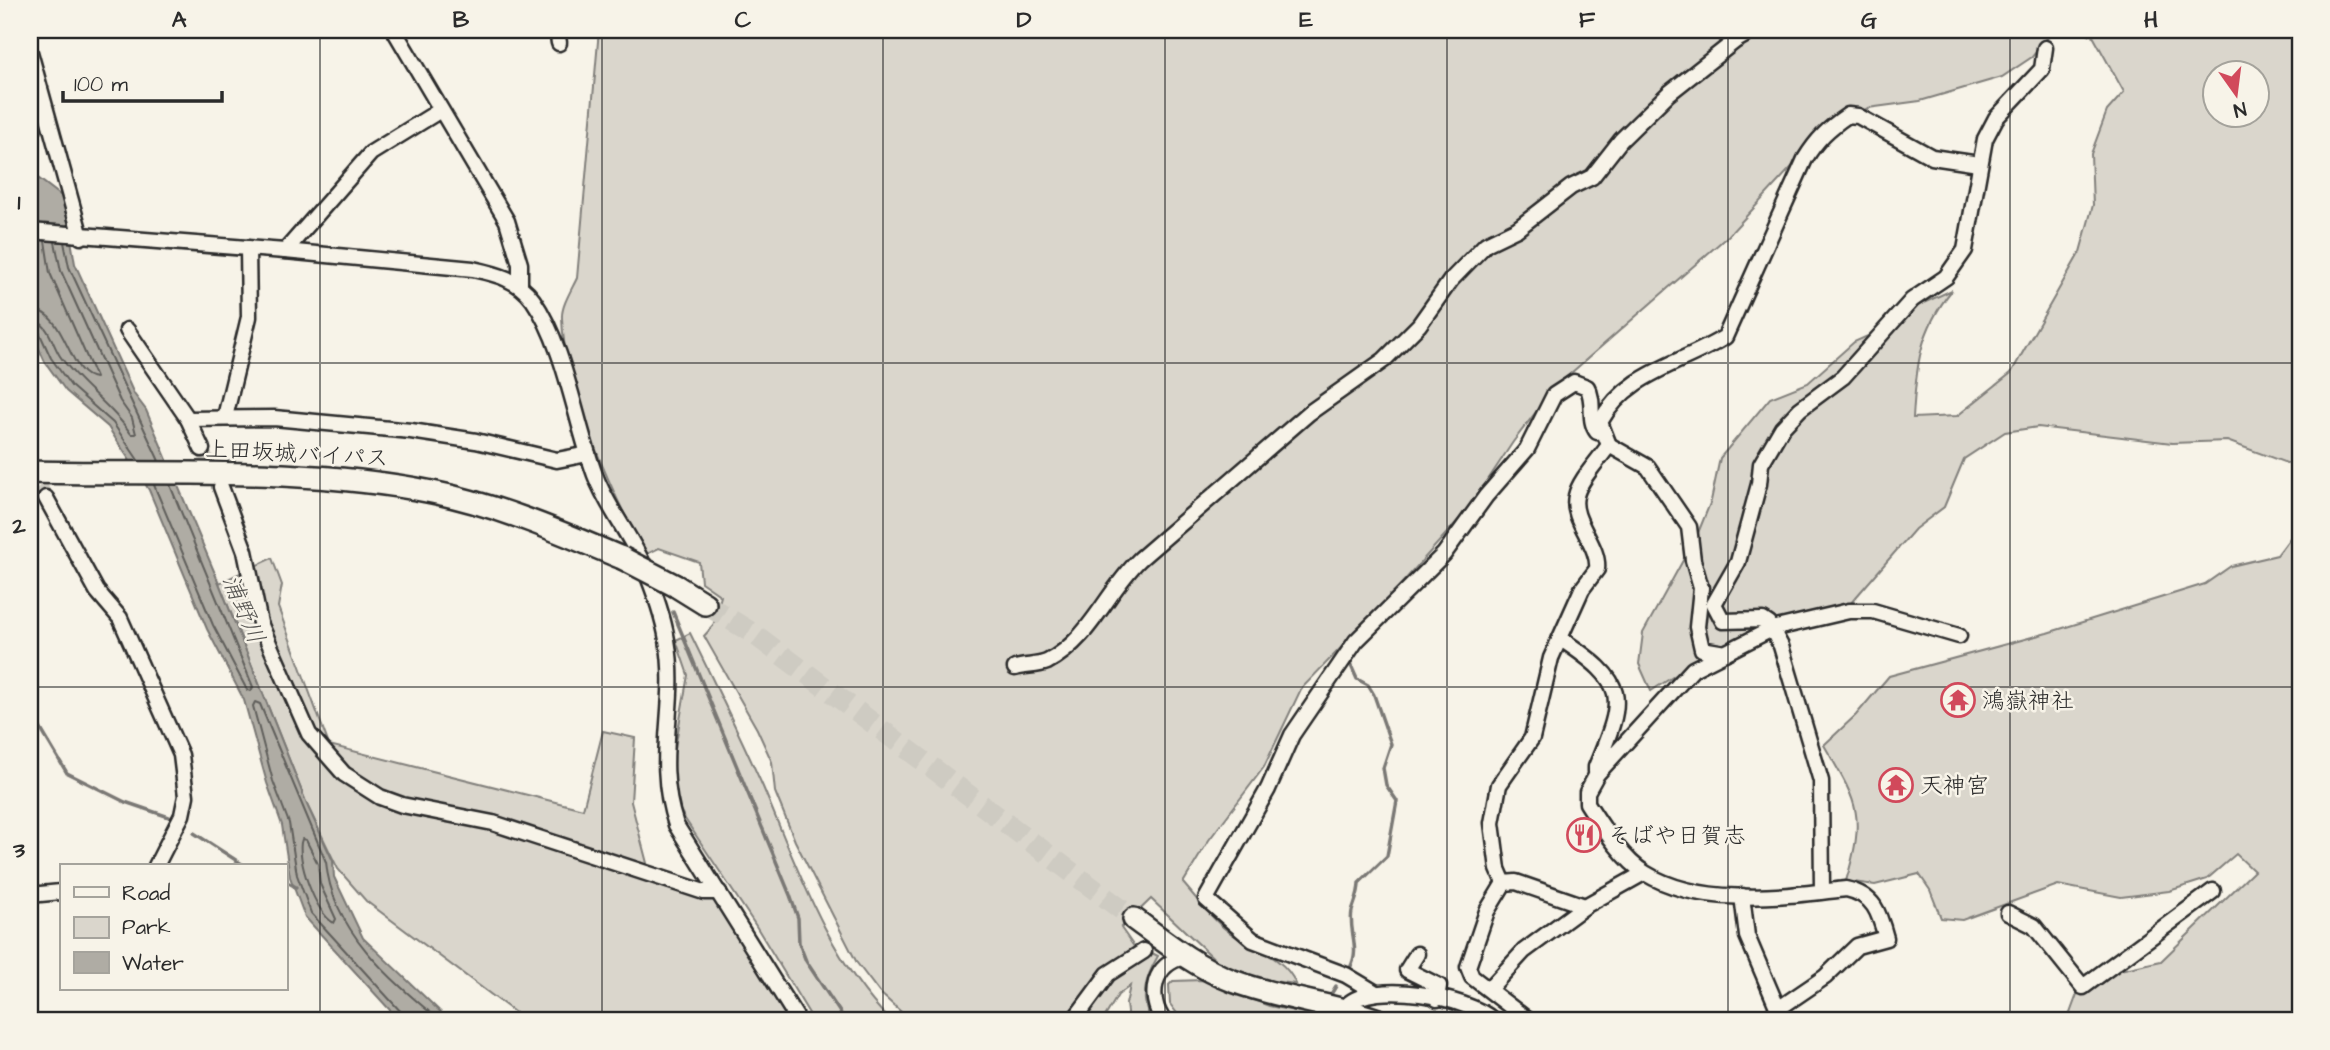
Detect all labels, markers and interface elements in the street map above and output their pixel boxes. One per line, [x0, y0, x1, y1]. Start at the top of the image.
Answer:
text: A [172, 4, 187, 36]
text: B [453, 4, 470, 36]
text: C [735, 4, 752, 36]
text: D [1017, 4, 1032, 36]
text: E [1299, 4, 1313, 36]
text: F [1579, 4, 1596, 36]
text: G [1861, 4, 1877, 36]
text: H [2144, 4, 2158, 36]
scale bar [63, 60, 222, 104]
north arrow [2200, 60, 2270, 130]
text: 100 m [74, 70, 129, 99]
text: N [2231, 94, 2249, 124]
text: 1 [18, 186, 21, 218]
street label: 上田坂城バイパス [204, 433, 389, 475]
text: 2 [11, 510, 26, 542]
water label: 浦野川 [213, 570, 273, 649]
temple icon: 鴻嶽神社 [1939, 681, 1977, 719]
place label: 鴻嶽神社 [1982, 685, 2074, 717]
temple icon: 天神宮 [1877, 766, 1915, 804]
place label: 天神宮 [1920, 770, 1989, 802]
restaurant icon: そばや日賀志 [1565, 816, 1603, 854]
place label: そばや日賀志 [1608, 820, 1746, 852]
text: 3 [12, 834, 25, 866]
legend [60, 864, 287, 990]
text: Road [122, 879, 170, 908]
text: Park [122, 913, 171, 942]
text: Water [122, 949, 184, 978]

